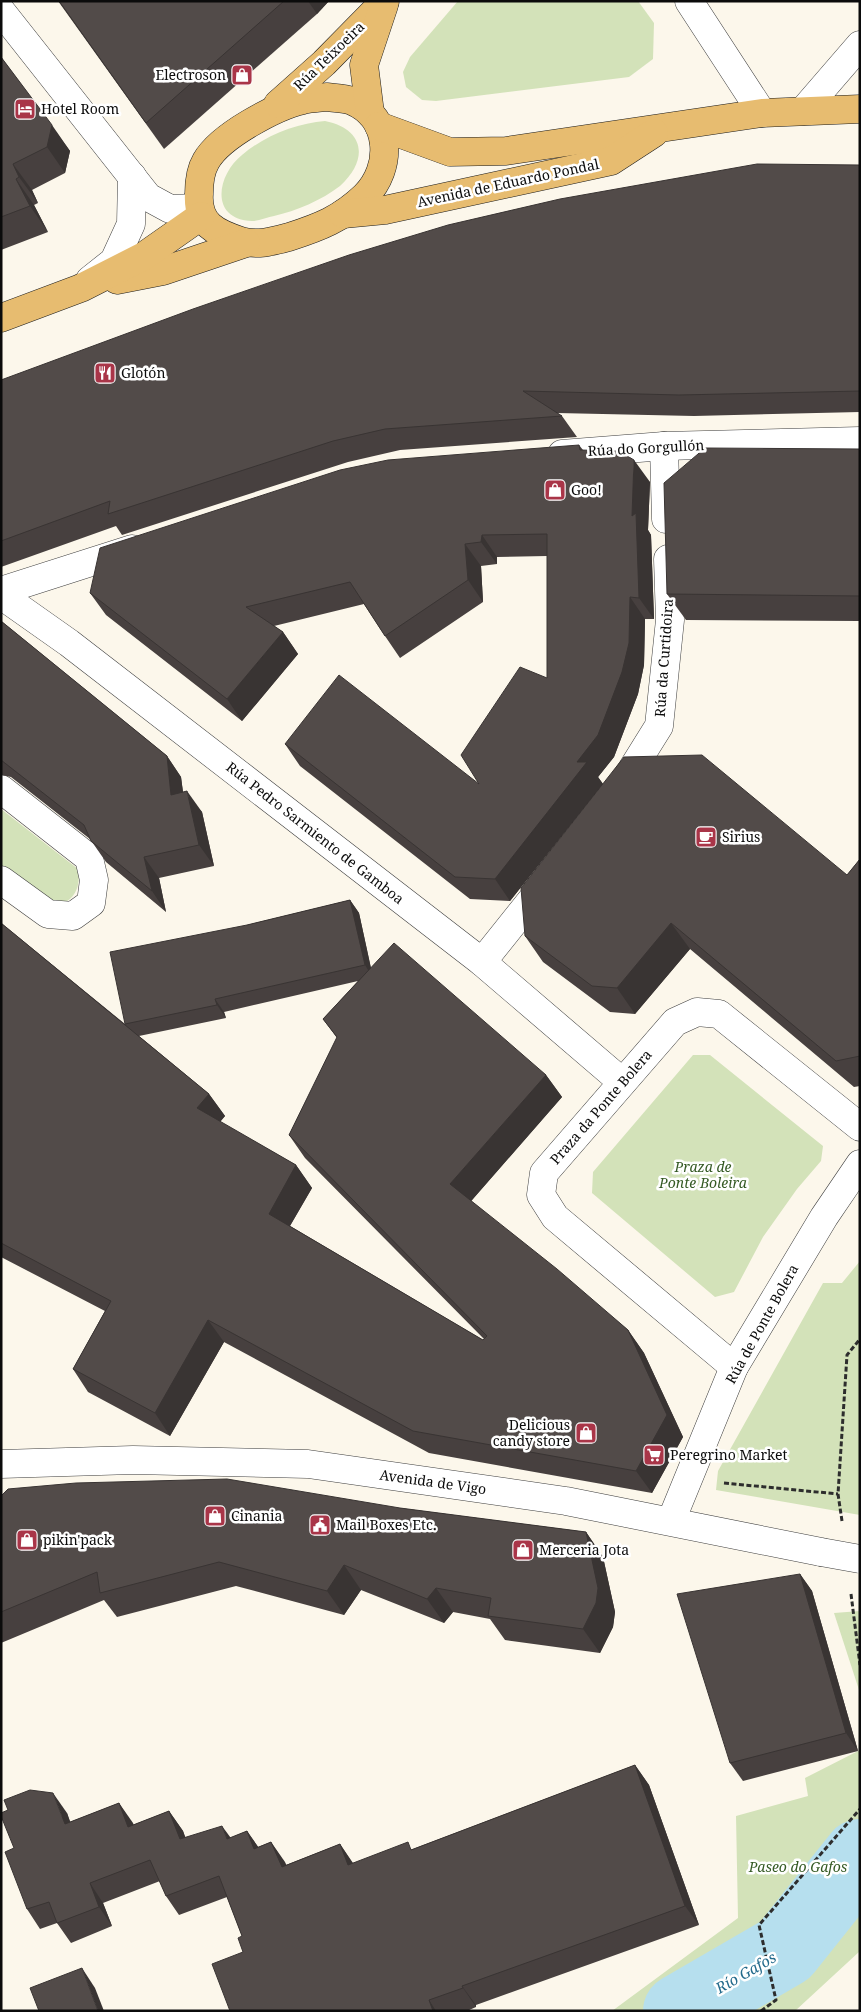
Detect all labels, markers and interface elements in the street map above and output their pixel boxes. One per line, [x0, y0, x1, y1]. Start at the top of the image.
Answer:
street label: Rúa Teixoeira [289, 17, 368, 94]
shop icon: Electroson [230, 63, 254, 87]
place label: Electroson [156, 65, 226, 84]
hotel icon: Hotel Room [13, 97, 37, 121]
place label: Hotel Room [41, 99, 119, 118]
street label: Avenida de Eduardo Pondal [415, 154, 601, 211]
restaurant icon: Glotón [93, 361, 117, 385]
place label: Glotón [121, 363, 165, 382]
street label: Rúa do Gorgullón [587, 435, 705, 460]
shop icon: Goo! [543, 478, 567, 502]
place label: Goo! [571, 480, 602, 499]
street label: Rúa da Curtidoira [650, 598, 677, 718]
street label: Rúa Pedro Sarmiento de Gamboa [222, 757, 408, 908]
cafe icon: Sirius [694, 825, 718, 849]
place label: Sirius [722, 827, 760, 846]
street label: Praza da Ponte Bolera [545, 1045, 656, 1168]
park label: Praza de Ponte Boleira [658, 1157, 748, 1192]
street label: Rúa de Ponte Bolera [721, 1260, 802, 1387]
place label: Delicious candy store [493, 1415, 570, 1450]
shop icon: Delicious candy store [574, 1421, 598, 1445]
supermarket icon: Peregrino Market [642, 1443, 666, 1467]
place label: Peregrino Market [670, 1445, 787, 1464]
street label: Avenida de Vigo [379, 1465, 488, 1498]
shop icon: Cinania [203, 1504, 227, 1528]
place label: Cinania [231, 1506, 282, 1525]
public building icon: Mail Boxes Etc. [308, 1513, 332, 1537]
place label: Mail Boxes Etc. [336, 1515, 436, 1534]
shop icon: pikin'pack [15, 1528, 39, 1552]
place label: pikin'pack [43, 1530, 113, 1549]
shop icon: Merceria Jota [511, 1538, 535, 1562]
place label: Merceria Jota [539, 1540, 629, 1559]
park label: Paseo do Gafos [748, 1857, 848, 1876]
water label: Río Gafos [711, 1947, 779, 1998]

